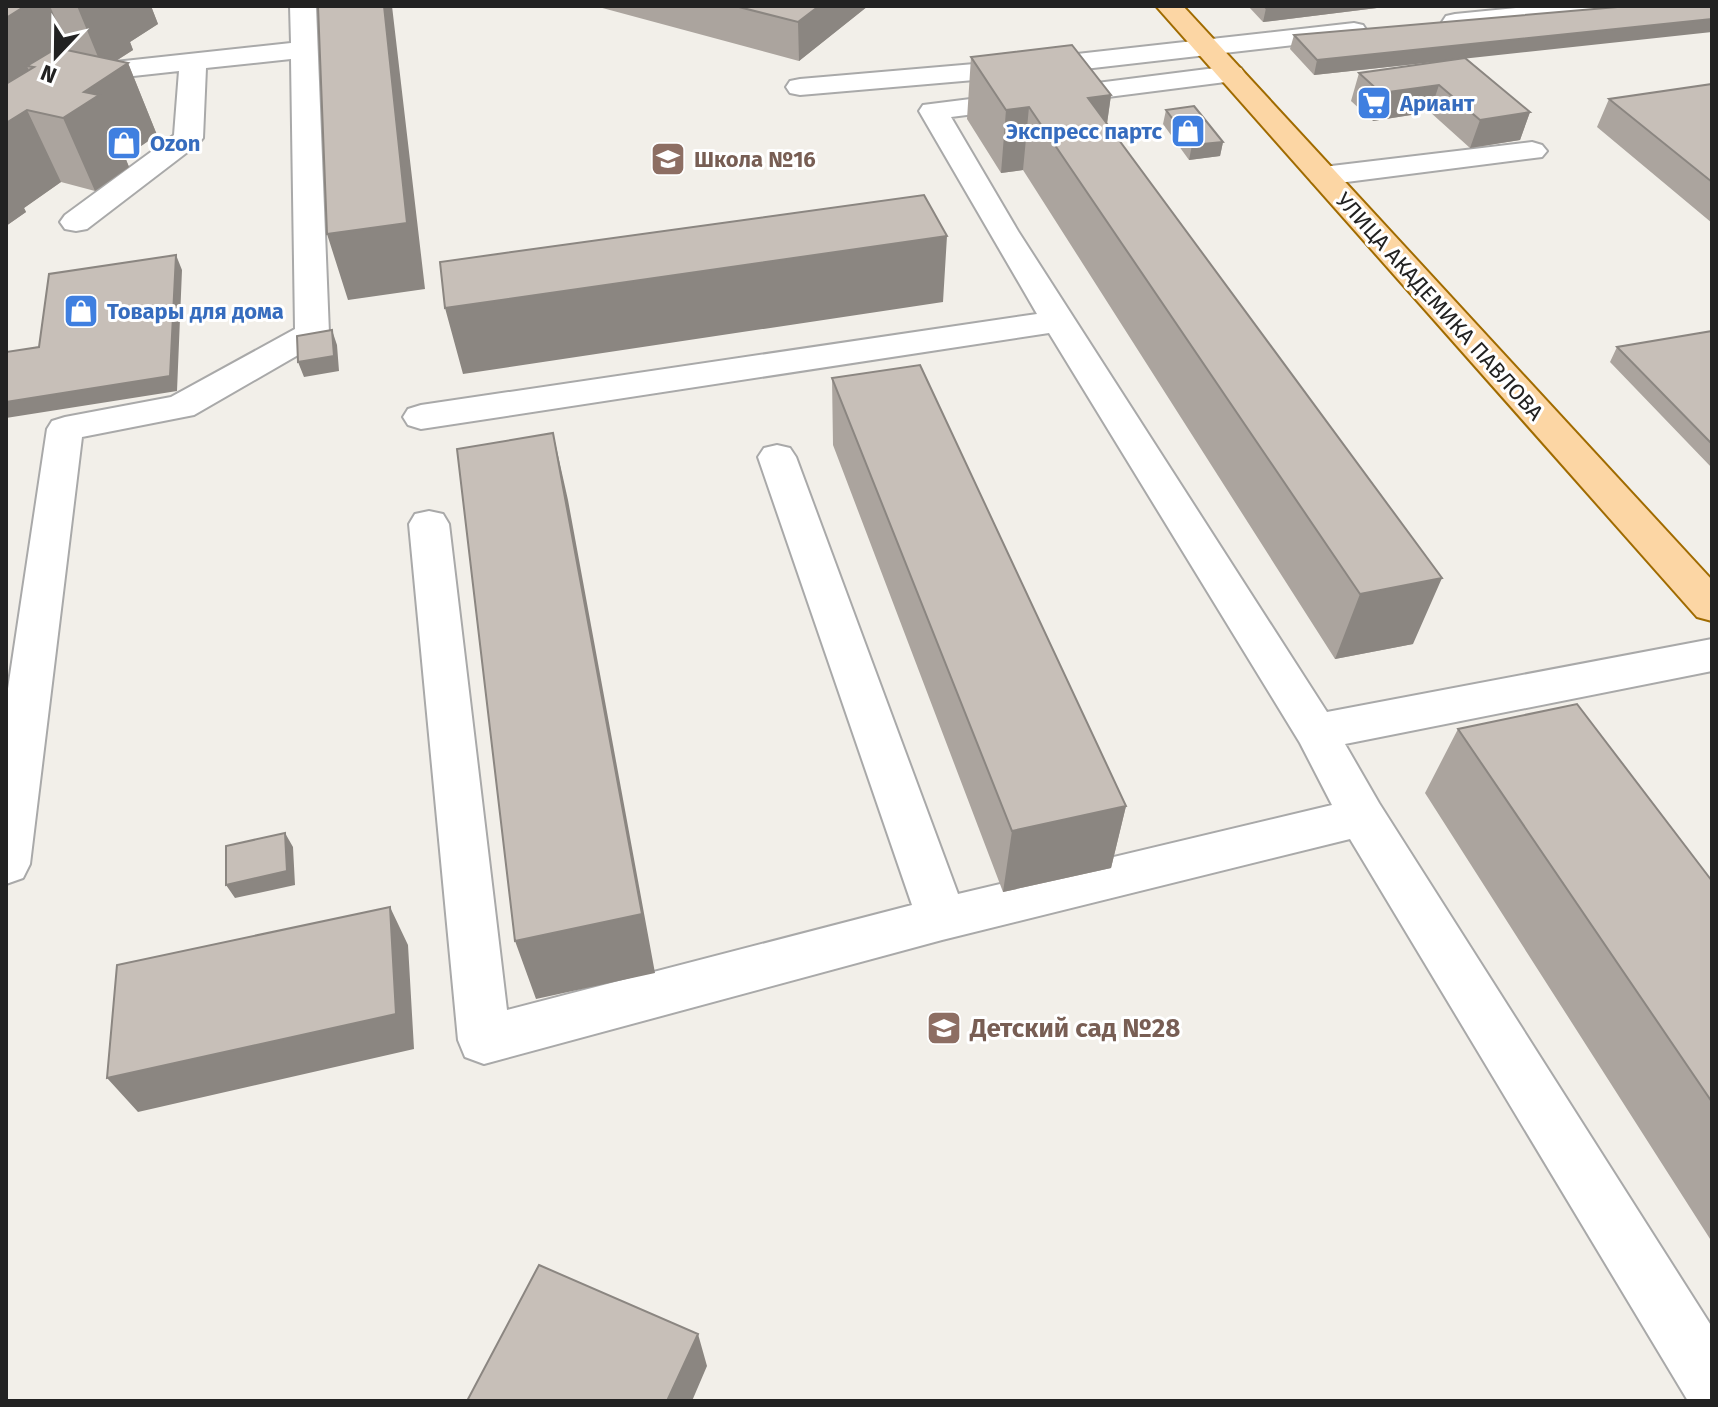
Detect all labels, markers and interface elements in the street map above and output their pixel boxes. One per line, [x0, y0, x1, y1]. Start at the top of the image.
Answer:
north arrow [16, 16, 96, 96]
text: N [37, 59, 61, 89]
supermarket icon: Ариант [1355, 84, 1393, 122]
place label: Ариант [1399, 90, 1475, 117]
shop icon: Экспресс партс [1169, 112, 1207, 150]
place label: Экспресс партс [1006, 118, 1162, 145]
shop icon: Ozon [105, 124, 143, 162]
place label: Ozon [150, 130, 200, 157]
school or university icon: Школа №16 [649, 140, 687, 178]
place label: Школа №16 [694, 146, 816, 173]
street label: УЛИЦА АКАДЕМИКА ПАВЛОВА [1330, 187, 1549, 426]
shop icon: Товары для дома [62, 292, 100, 330]
place label: Товары для дома [107, 298, 284, 325]
school or university icon: Детский сад №28 [925, 1009, 963, 1047]
place label: Детский сад №28 [969, 1013, 1180, 1044]

